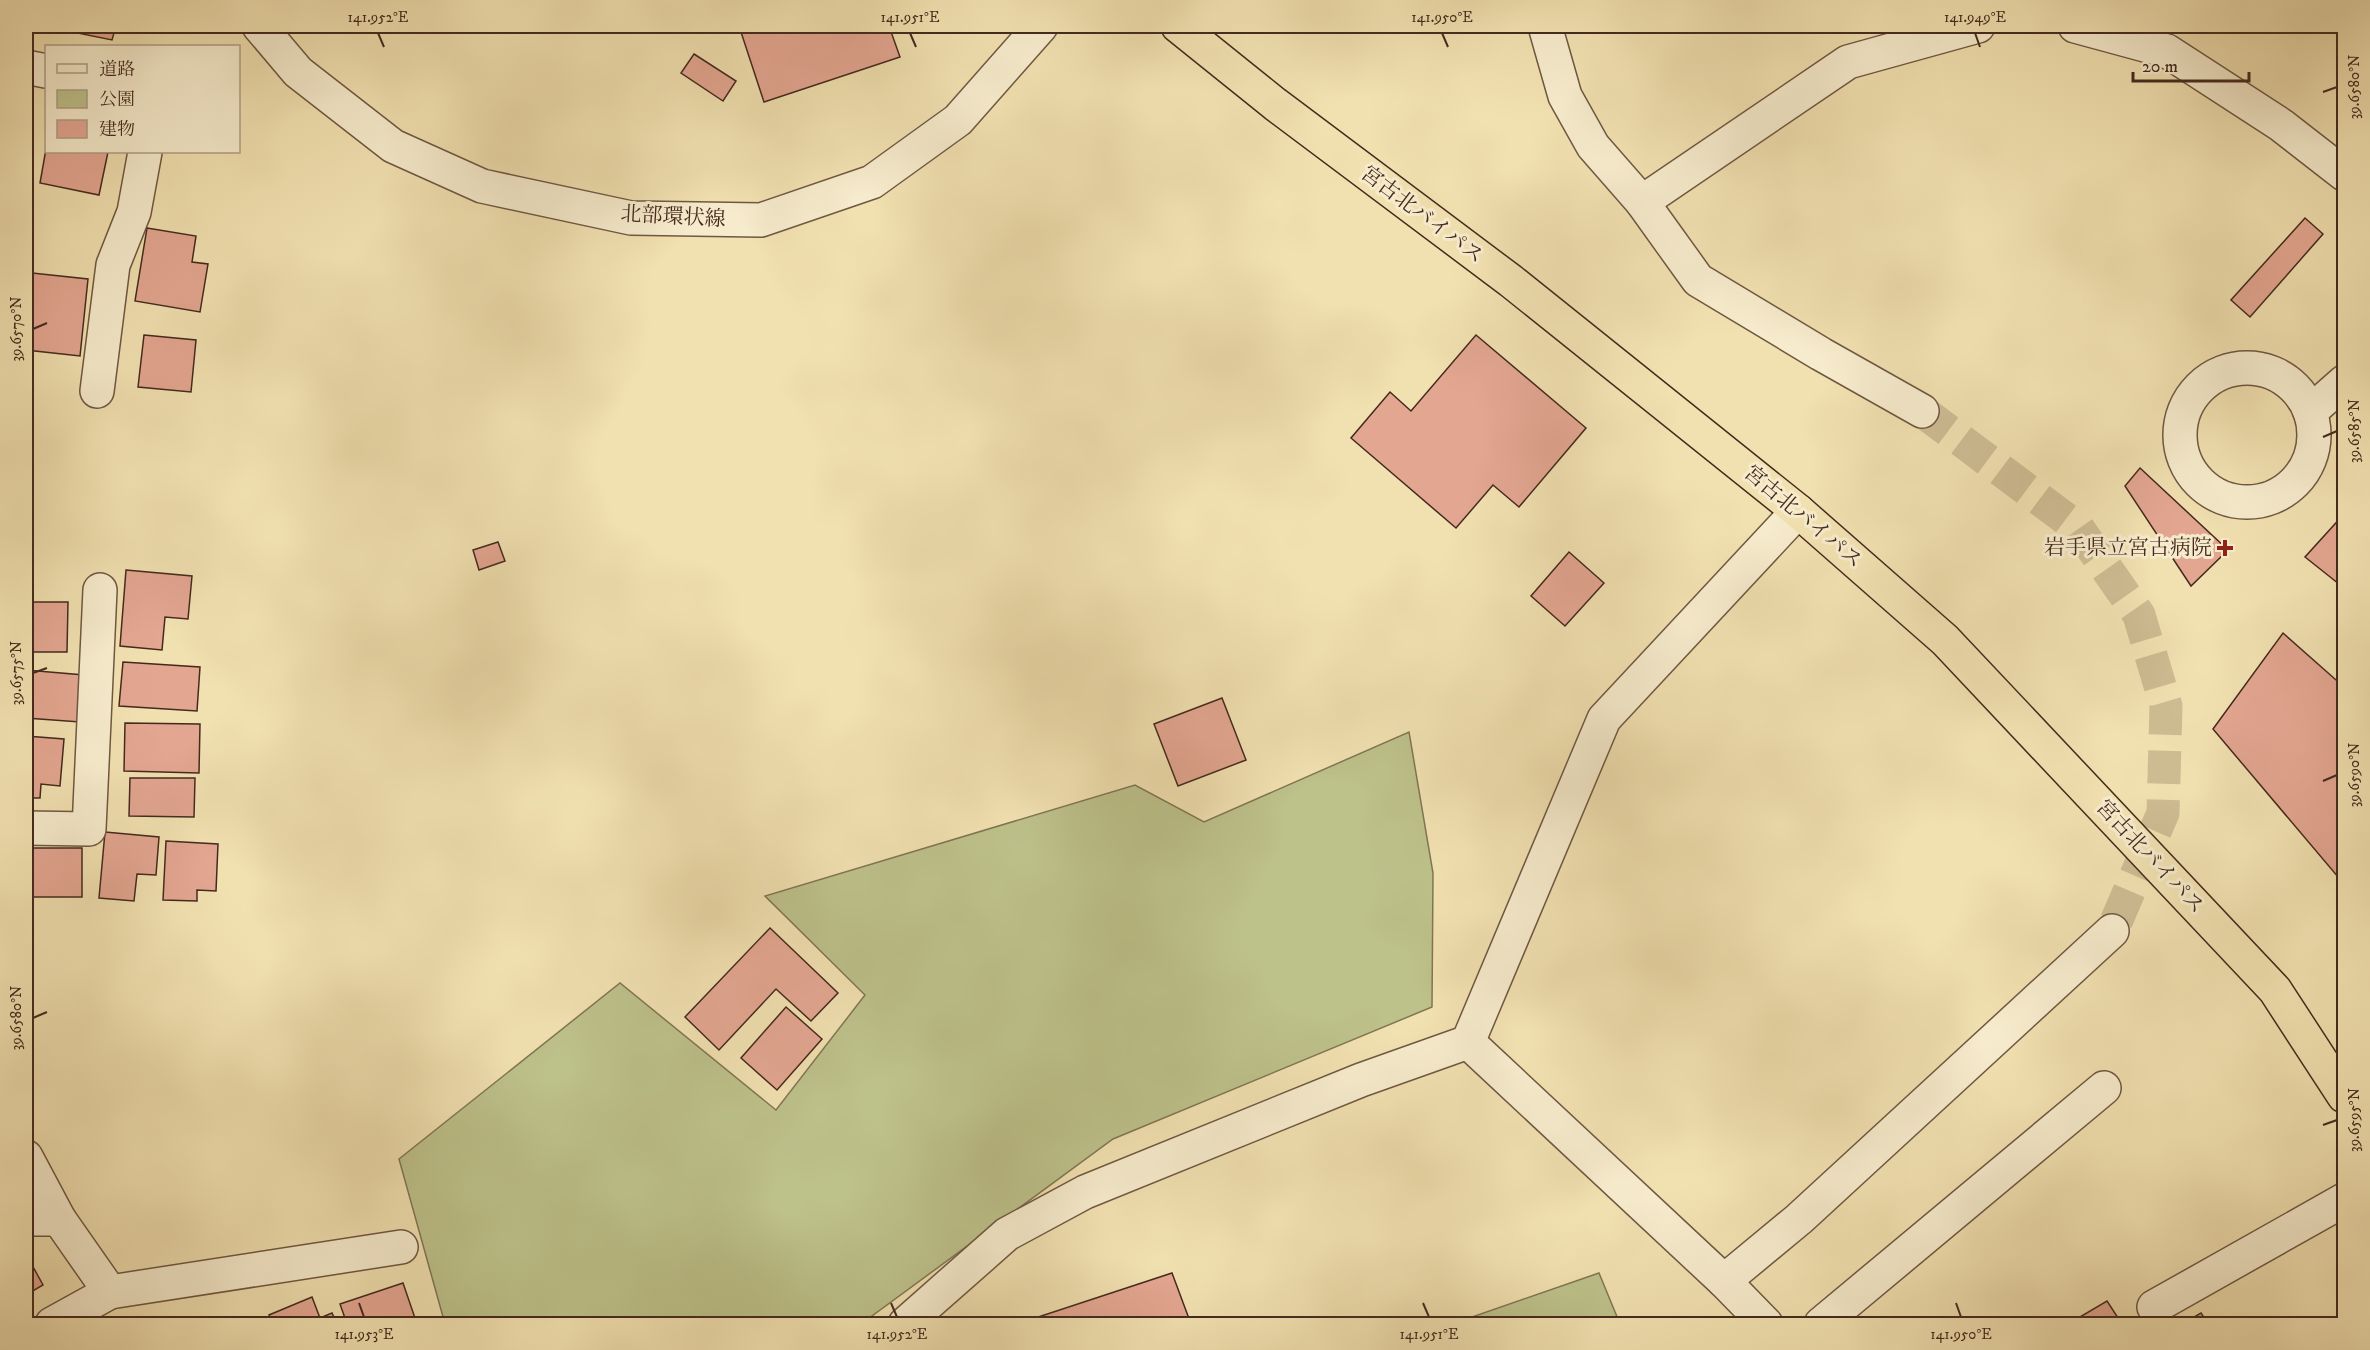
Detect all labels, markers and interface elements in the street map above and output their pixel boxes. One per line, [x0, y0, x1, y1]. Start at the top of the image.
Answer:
text: 141.952°E [348, 8, 409, 27]
text: 141.951°E [880, 8, 940, 27]
text: 141.950°E [1411, 8, 1473, 27]
text: 141.949°E [1944, 8, 2006, 27]
legend [45, 45, 240, 153]
scale bar [2133, 45, 2248, 83]
text: 39.6580°N [2345, 55, 2364, 119]
text: 20 m [2142, 56, 2178, 78]
text: 道路 [99, 59, 135, 81]
text: 公園 [99, 89, 135, 111]
text: 建物 [99, 119, 135, 141]
street label: 宮古北バイパス [1356, 161, 1488, 269]
street label: 北部環状線 [620, 201, 726, 233]
text: 39.6570°N [7, 297, 26, 361]
text: 39.6585°N [2345, 399, 2364, 463]
street label: 宮古北バイパス [1738, 460, 1868, 574]
place label: 岩手県立宮古病院 [2044, 535, 2212, 561]
marker: 岩手県立宮古病院 [2216, 539, 2234, 557]
text: 39.6575°N [7, 641, 26, 705]
text: 39.6590°N [2345, 743, 2364, 807]
street label: 宮古北バイパス [2091, 795, 2209, 919]
text: 39.6580°N [7, 986, 26, 1050]
text: 39.6595°N [2345, 1088, 2364, 1152]
text: 141.953°E [334, 1325, 394, 1344]
text: 141.952°E [867, 1325, 928, 1344]
text: 141.951°E [1399, 1325, 1459, 1344]
text: 141.950°E [1930, 1325, 1992, 1344]

